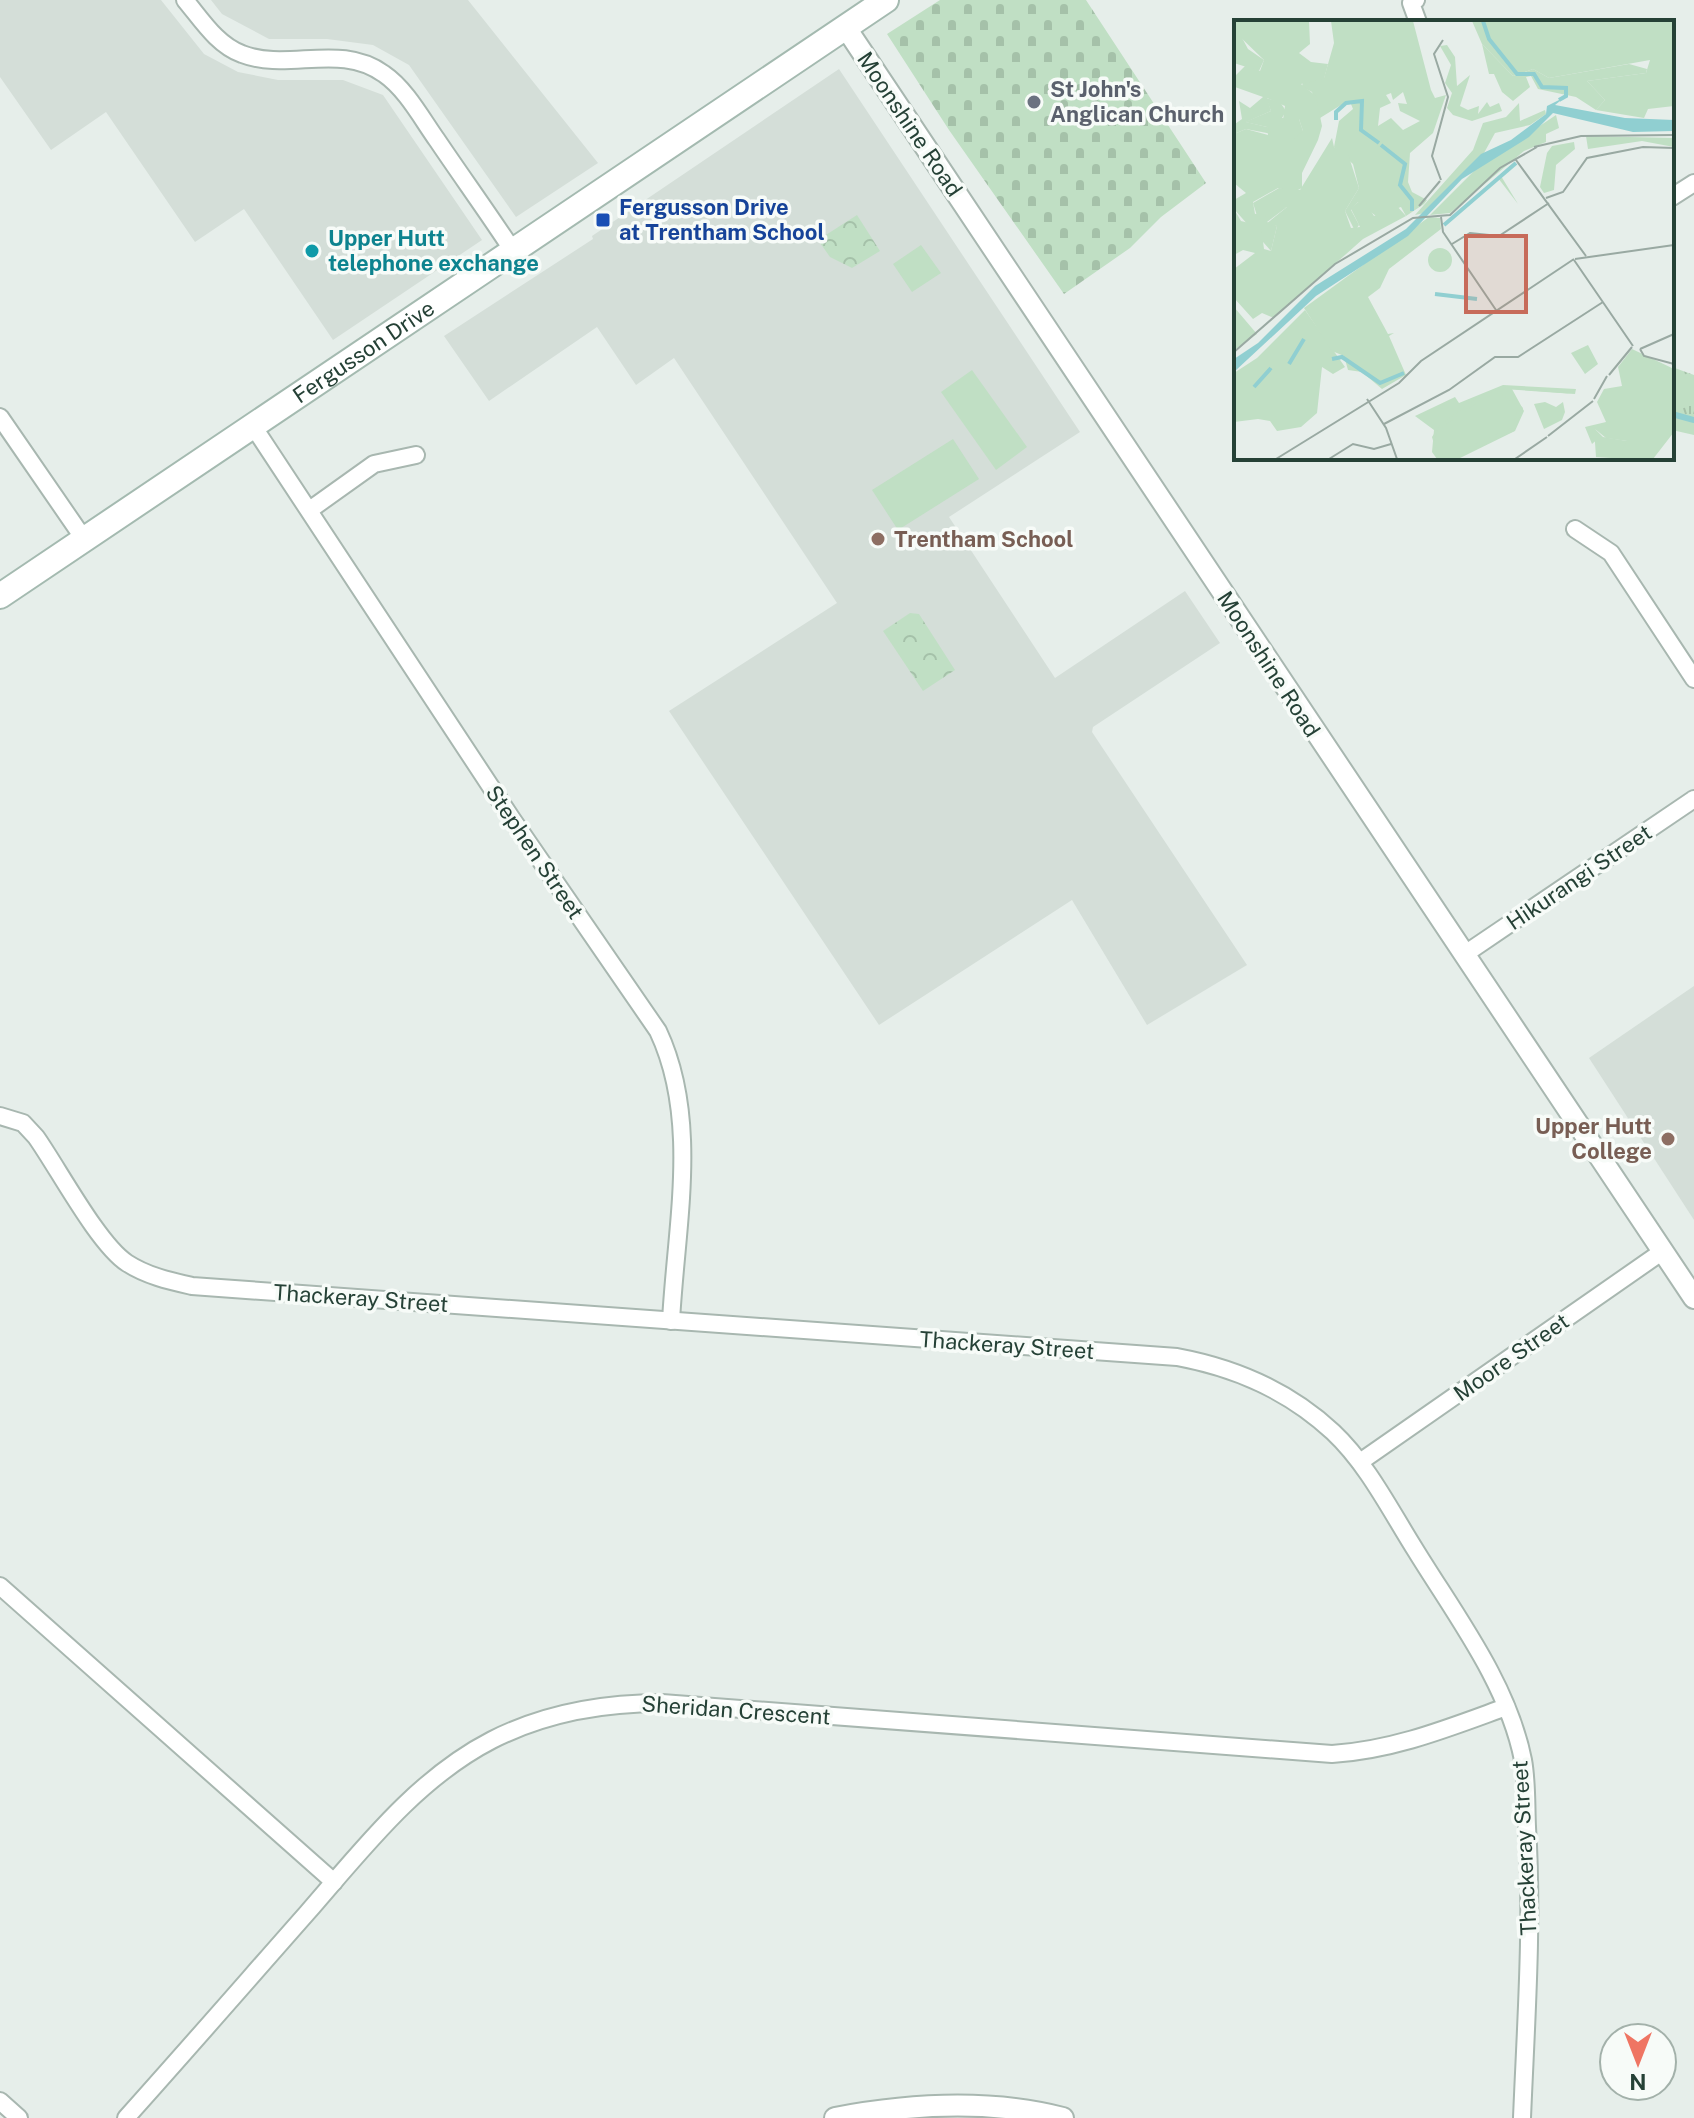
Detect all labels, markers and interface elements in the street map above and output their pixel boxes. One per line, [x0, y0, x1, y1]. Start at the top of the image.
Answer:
inset map [1234, 20, 1674, 460]
street label: Moonshine Road [852, 47, 968, 201]
place label: St John's Anglican Church [1050, 76, 1224, 127]
marker: St John's Anglican Church [1025, 93, 1043, 111]
place label: Fergusson Drive at Trentham School [619, 194, 825, 245]
marker: Fergusson Drive at Trentham School [594, 211, 612, 229]
place label: Upper Hutt telephone exchange [328, 225, 539, 276]
marker: Upper Hutt telephone exchange [303, 242, 321, 260]
street label: Fergusson Drive [288, 295, 439, 408]
place label: Trentham School [894, 526, 1074, 552]
marker: Trentham School [869, 530, 887, 548]
street label: Moonshine Road [1212, 586, 1326, 742]
street label: Stephen Street [481, 780, 589, 924]
street label: Hikurangi Street [1502, 819, 1656, 935]
place label: Upper Hutt College [1535, 1113, 1652, 1164]
marker: Upper Hutt College [1659, 1130, 1677, 1148]
street label: Thackeray Street [273, 1279, 449, 1317]
street label: Moore Street [1448, 1308, 1574, 1406]
street label: Thackeray Street [919, 1326, 1095, 1364]
street label: Sheridan Crescent [641, 1690, 831, 1730]
street label: Thackeray Street [1506, 1760, 1542, 1936]
north arrow [1598, 2022, 1678, 2102]
text: N [1629, 2069, 1647, 2095]

